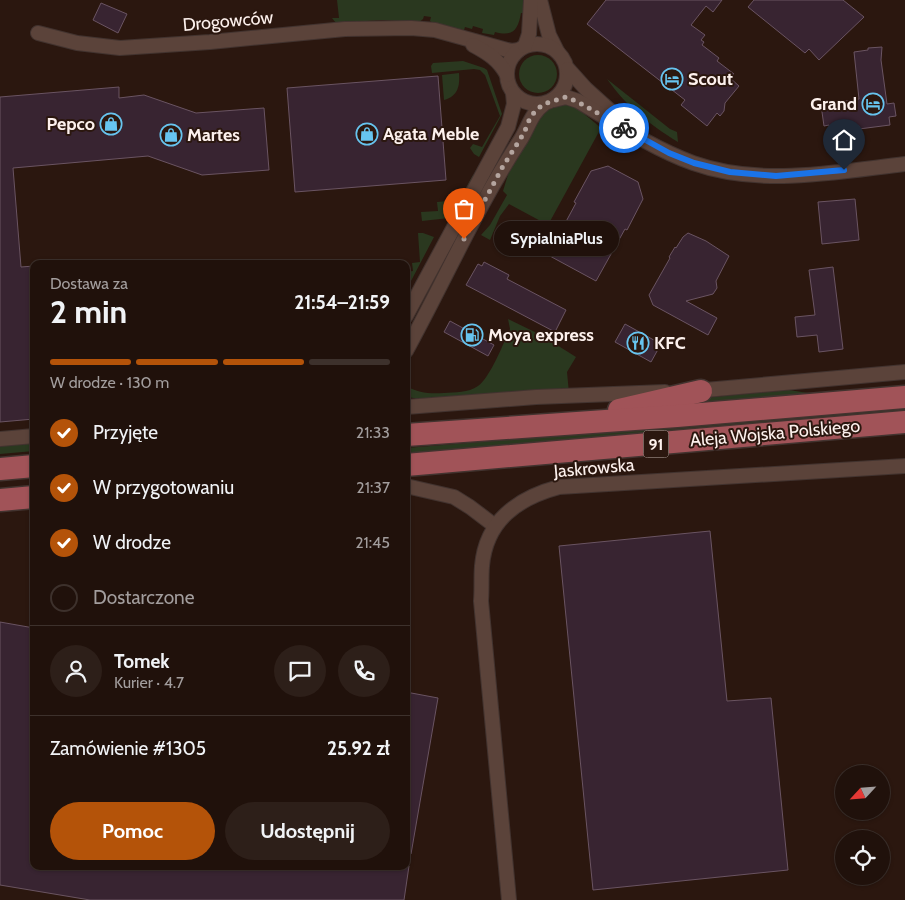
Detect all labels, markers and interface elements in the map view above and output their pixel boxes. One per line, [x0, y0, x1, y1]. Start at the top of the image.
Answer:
street label: Drogowców [182, 6, 274, 36]
hotel icon: Scout [660, 67, 684, 91]
place label: Scout [688, 68, 733, 90]
hotel icon: Grand [861, 92, 885, 116]
place label: Grand [810, 93, 857, 115]
courier [599, 103, 649, 153]
shop icon: Pepco [99, 112, 123, 136]
place label: Pepco [47, 113, 95, 135]
icon: bike [610, 114, 638, 142]
pin [823, 119, 865, 170]
shop icon: Agata Meble [355, 122, 379, 146]
shop icon: Martes [159, 123, 183, 147]
place label: Agata Meble [383, 123, 479, 145]
place label: Martes [187, 124, 240, 146]
icon: home [830, 126, 858, 154]
pin [443, 188, 485, 239]
icon: bag [450, 195, 478, 223]
callout: SypialniaPlus [494, 222, 619, 256]
text: SypialniaPlus [510, 229, 603, 248]
text: Dostawa za [50, 274, 128, 293]
text: 21:54–21:59 [294, 291, 390, 314]
text: 2 min [50, 292, 127, 331]
fuel station icon: Moya express [460, 323, 484, 347]
place label: Moya express [488, 324, 594, 346]
restaurant icon: KFC [626, 331, 650, 355]
place label: KFC [654, 332, 686, 354]
text: W drodze · 130 m [50, 373, 169, 392]
street label: Aleja Wojska Polskiego [689, 415, 861, 451]
icon: check [50, 419, 78, 447]
text: Przyjęte [93, 421, 158, 444]
text: 21:33 [356, 423, 390, 442]
road number: 91 [644, 430, 668, 458]
street label: Jaskrowska [552, 453, 636, 483]
icon: check [50, 474, 78, 502]
text: W przygotowaniu [93, 476, 234, 499]
text: 21:37 [356, 478, 390, 497]
icon: check [50, 529, 78, 557]
text: W drodze [93, 531, 171, 554]
text: 21:45 [355, 533, 390, 552]
text: Dostarczone [93, 586, 194, 609]
button: person [50, 645, 102, 697]
button: chat [274, 645, 326, 697]
button: phone [338, 645, 390, 697]
text: Tomek [114, 650, 169, 673]
text: Kurier · 4.7 [114, 673, 184, 692]
text: Zamówienie #1305 [50, 737, 206, 760]
text: 25.92 zł [327, 737, 390, 760]
north arrow [835, 765, 890, 820]
map controls [835, 765, 890, 885]
button: Pomoc [50, 802, 215, 860]
button: Udostępnij [225, 802, 390, 860]
button: locate [835, 830, 890, 885]

